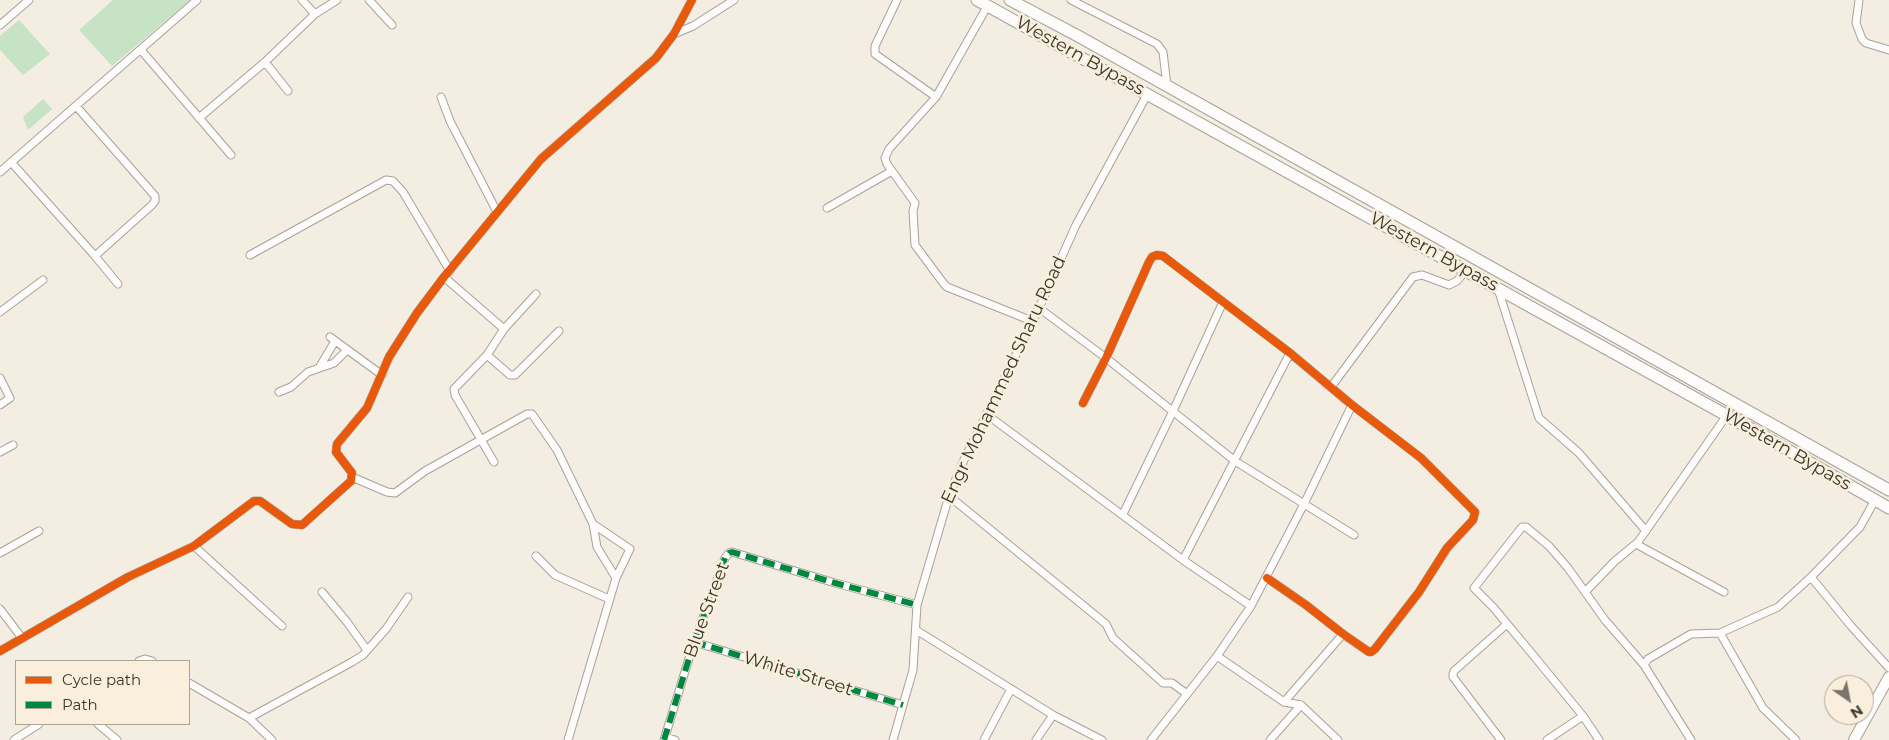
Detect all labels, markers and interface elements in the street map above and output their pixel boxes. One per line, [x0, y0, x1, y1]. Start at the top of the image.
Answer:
street label: Western Bypass [1012, 12, 1148, 100]
street label: Western Bypass [1366, 208, 1502, 296]
street label: Engr Mohammed Sharu Road [937, 253, 1071, 507]
street label: Western Bypass [1719, 405, 1855, 495]
street label: Blue Street [680, 559, 734, 661]
street label: White Street [741, 647, 855, 701]
legend [15, 660, 190, 725]
text: Cycle path [62, 670, 141, 689]
north arrow [1824, 675, 1874, 725]
text: Path [62, 695, 98, 714]
text: N [1847, 701, 1866, 722]

